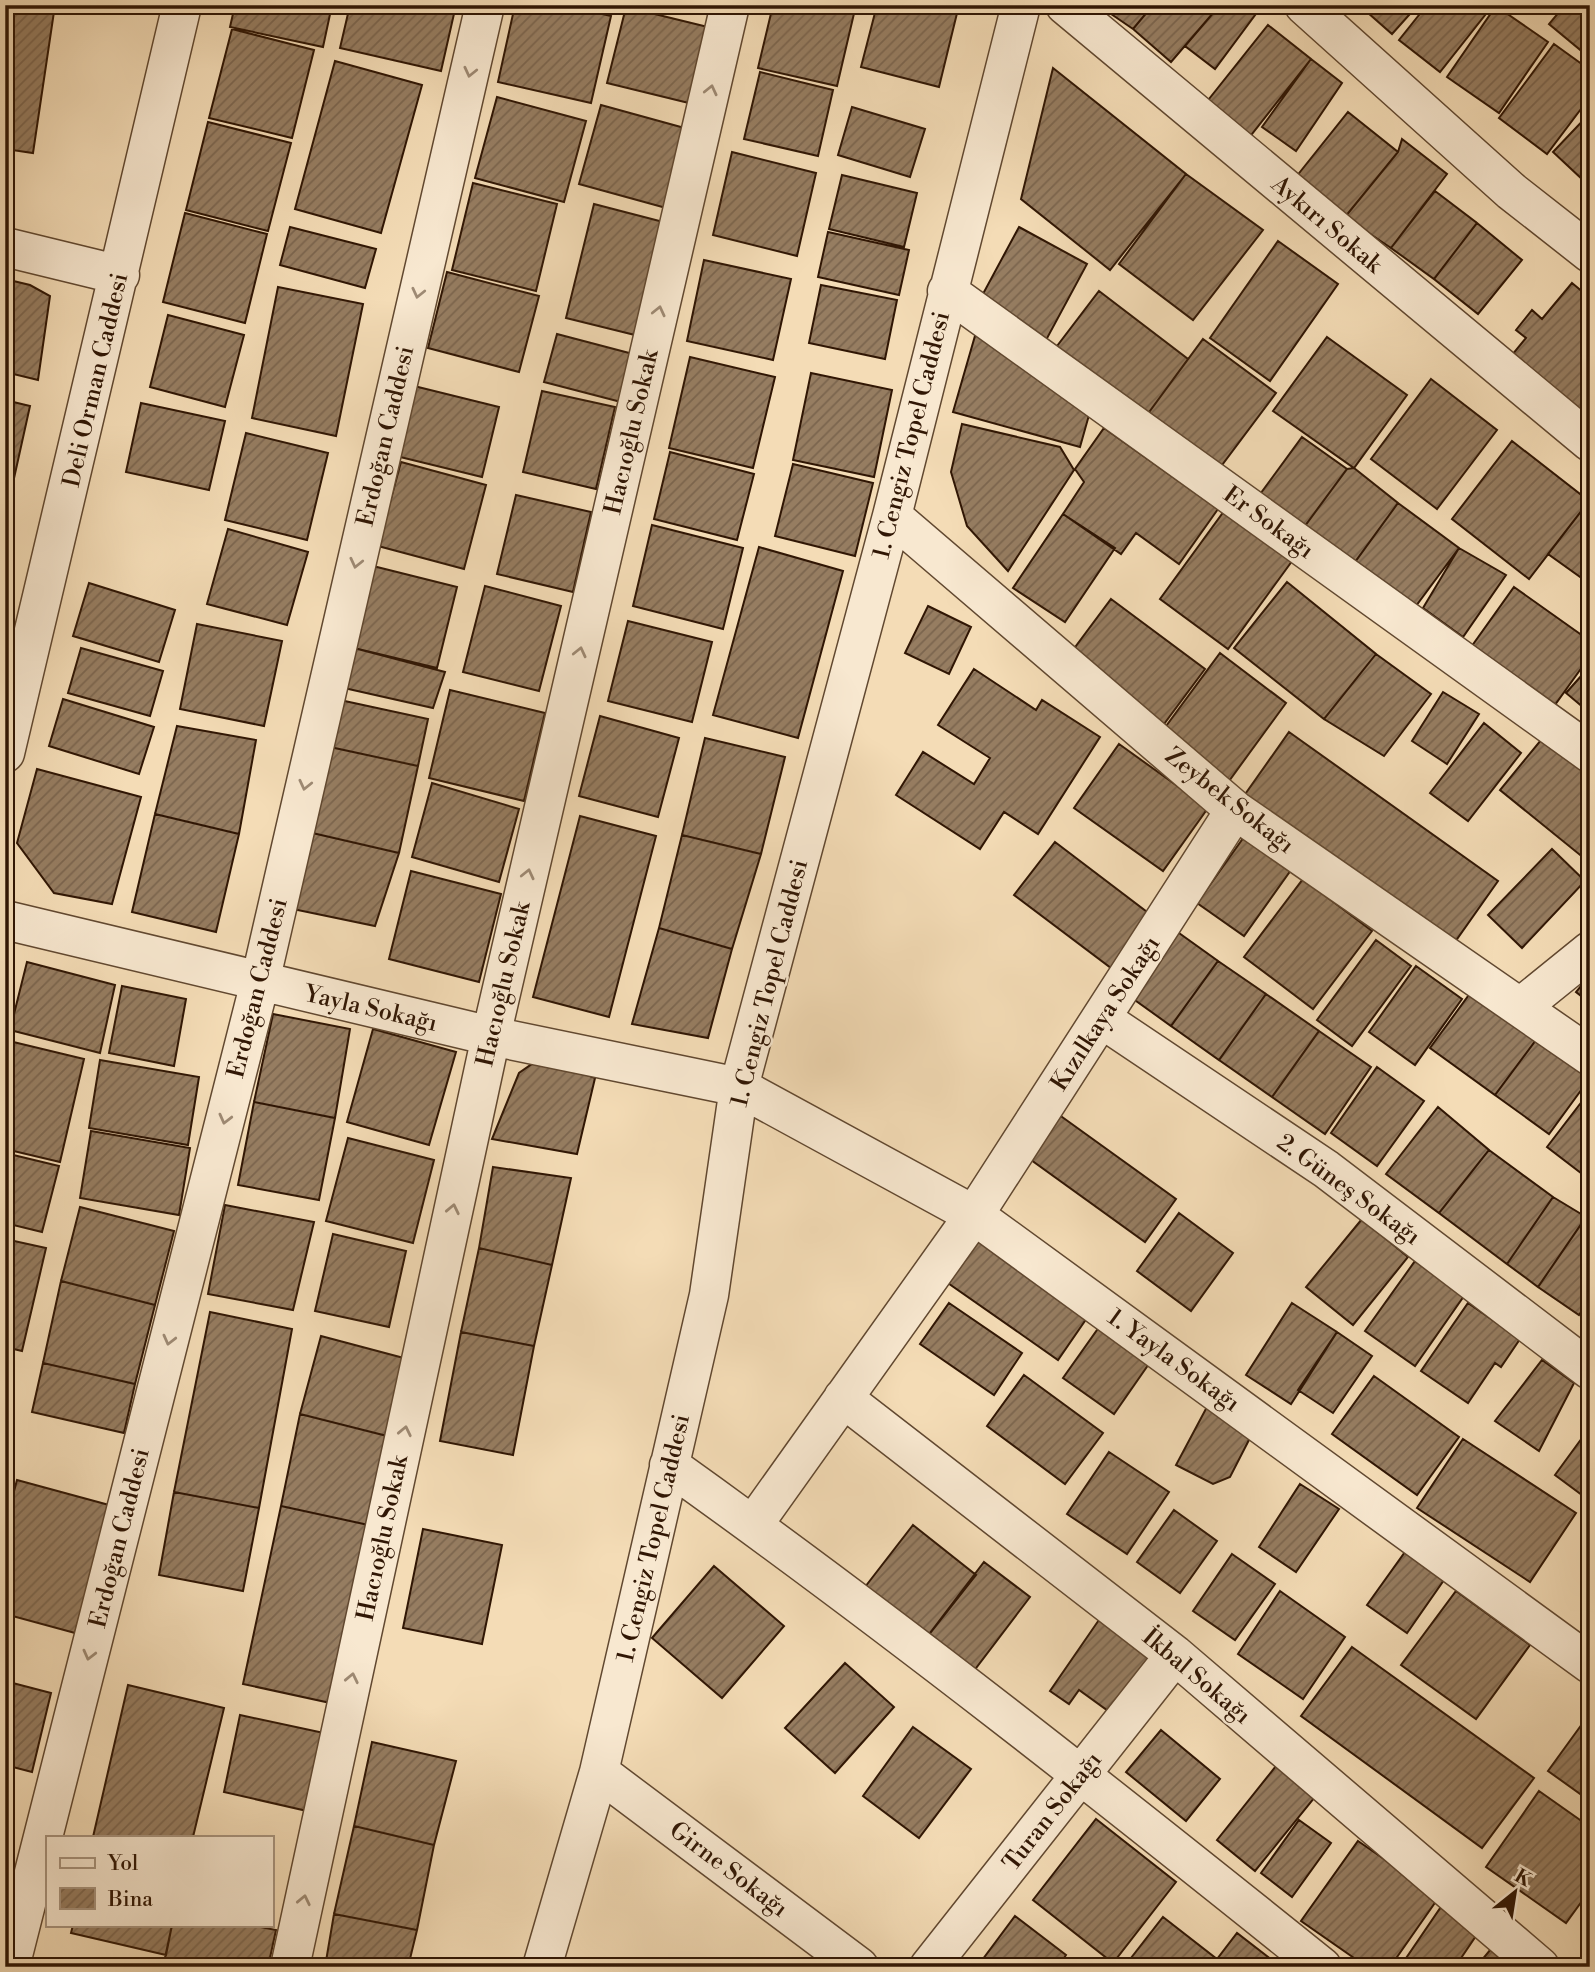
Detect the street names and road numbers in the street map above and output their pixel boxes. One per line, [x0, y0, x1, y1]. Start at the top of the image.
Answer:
street label: Aykırı Sokak [1264, 169, 1389, 281]
street label: Deli Orman Caddesi [57, 270, 135, 490]
street label: 1. Cengiz Topel Caddesi [867, 309, 957, 562]
street label: Erdoğan Caddesi [351, 343, 421, 529]
street label: Hacıoğlu Sokak [598, 345, 666, 518]
street label: Er Sokağı [1217, 480, 1320, 566]
street label: Zeybek Sokağı [1159, 741, 1300, 861]
street label: 1. Cengiz Topel Caddesi [725, 857, 815, 1110]
street label: Erdoğan Caddesi [221, 895, 295, 1081]
street label: Hacıoğlu Sokak [470, 897, 538, 1070]
street label: Kızılkaya Sokağı [1045, 930, 1167, 1097]
street label: Yayla Sokağı [299, 979, 440, 1039]
street label: 2. Güneş Sokağı [1271, 1128, 1426, 1252]
street label: 1. Yayla Sokağı [1101, 1303, 1246, 1419]
street label: 1. Cengiz Topel Caddesi [611, 1411, 697, 1665]
street label: Erdoğan Caddesi [83, 1445, 157, 1631]
street label: Hacıoğlu Sokak [351, 1451, 415, 1624]
street label: İkbal Sokağı [1136, 1622, 1257, 1731]
street label: Turan Sokağı [997, 1746, 1109, 1877]
street label: Girne Sokağı [663, 1815, 794, 1924]

